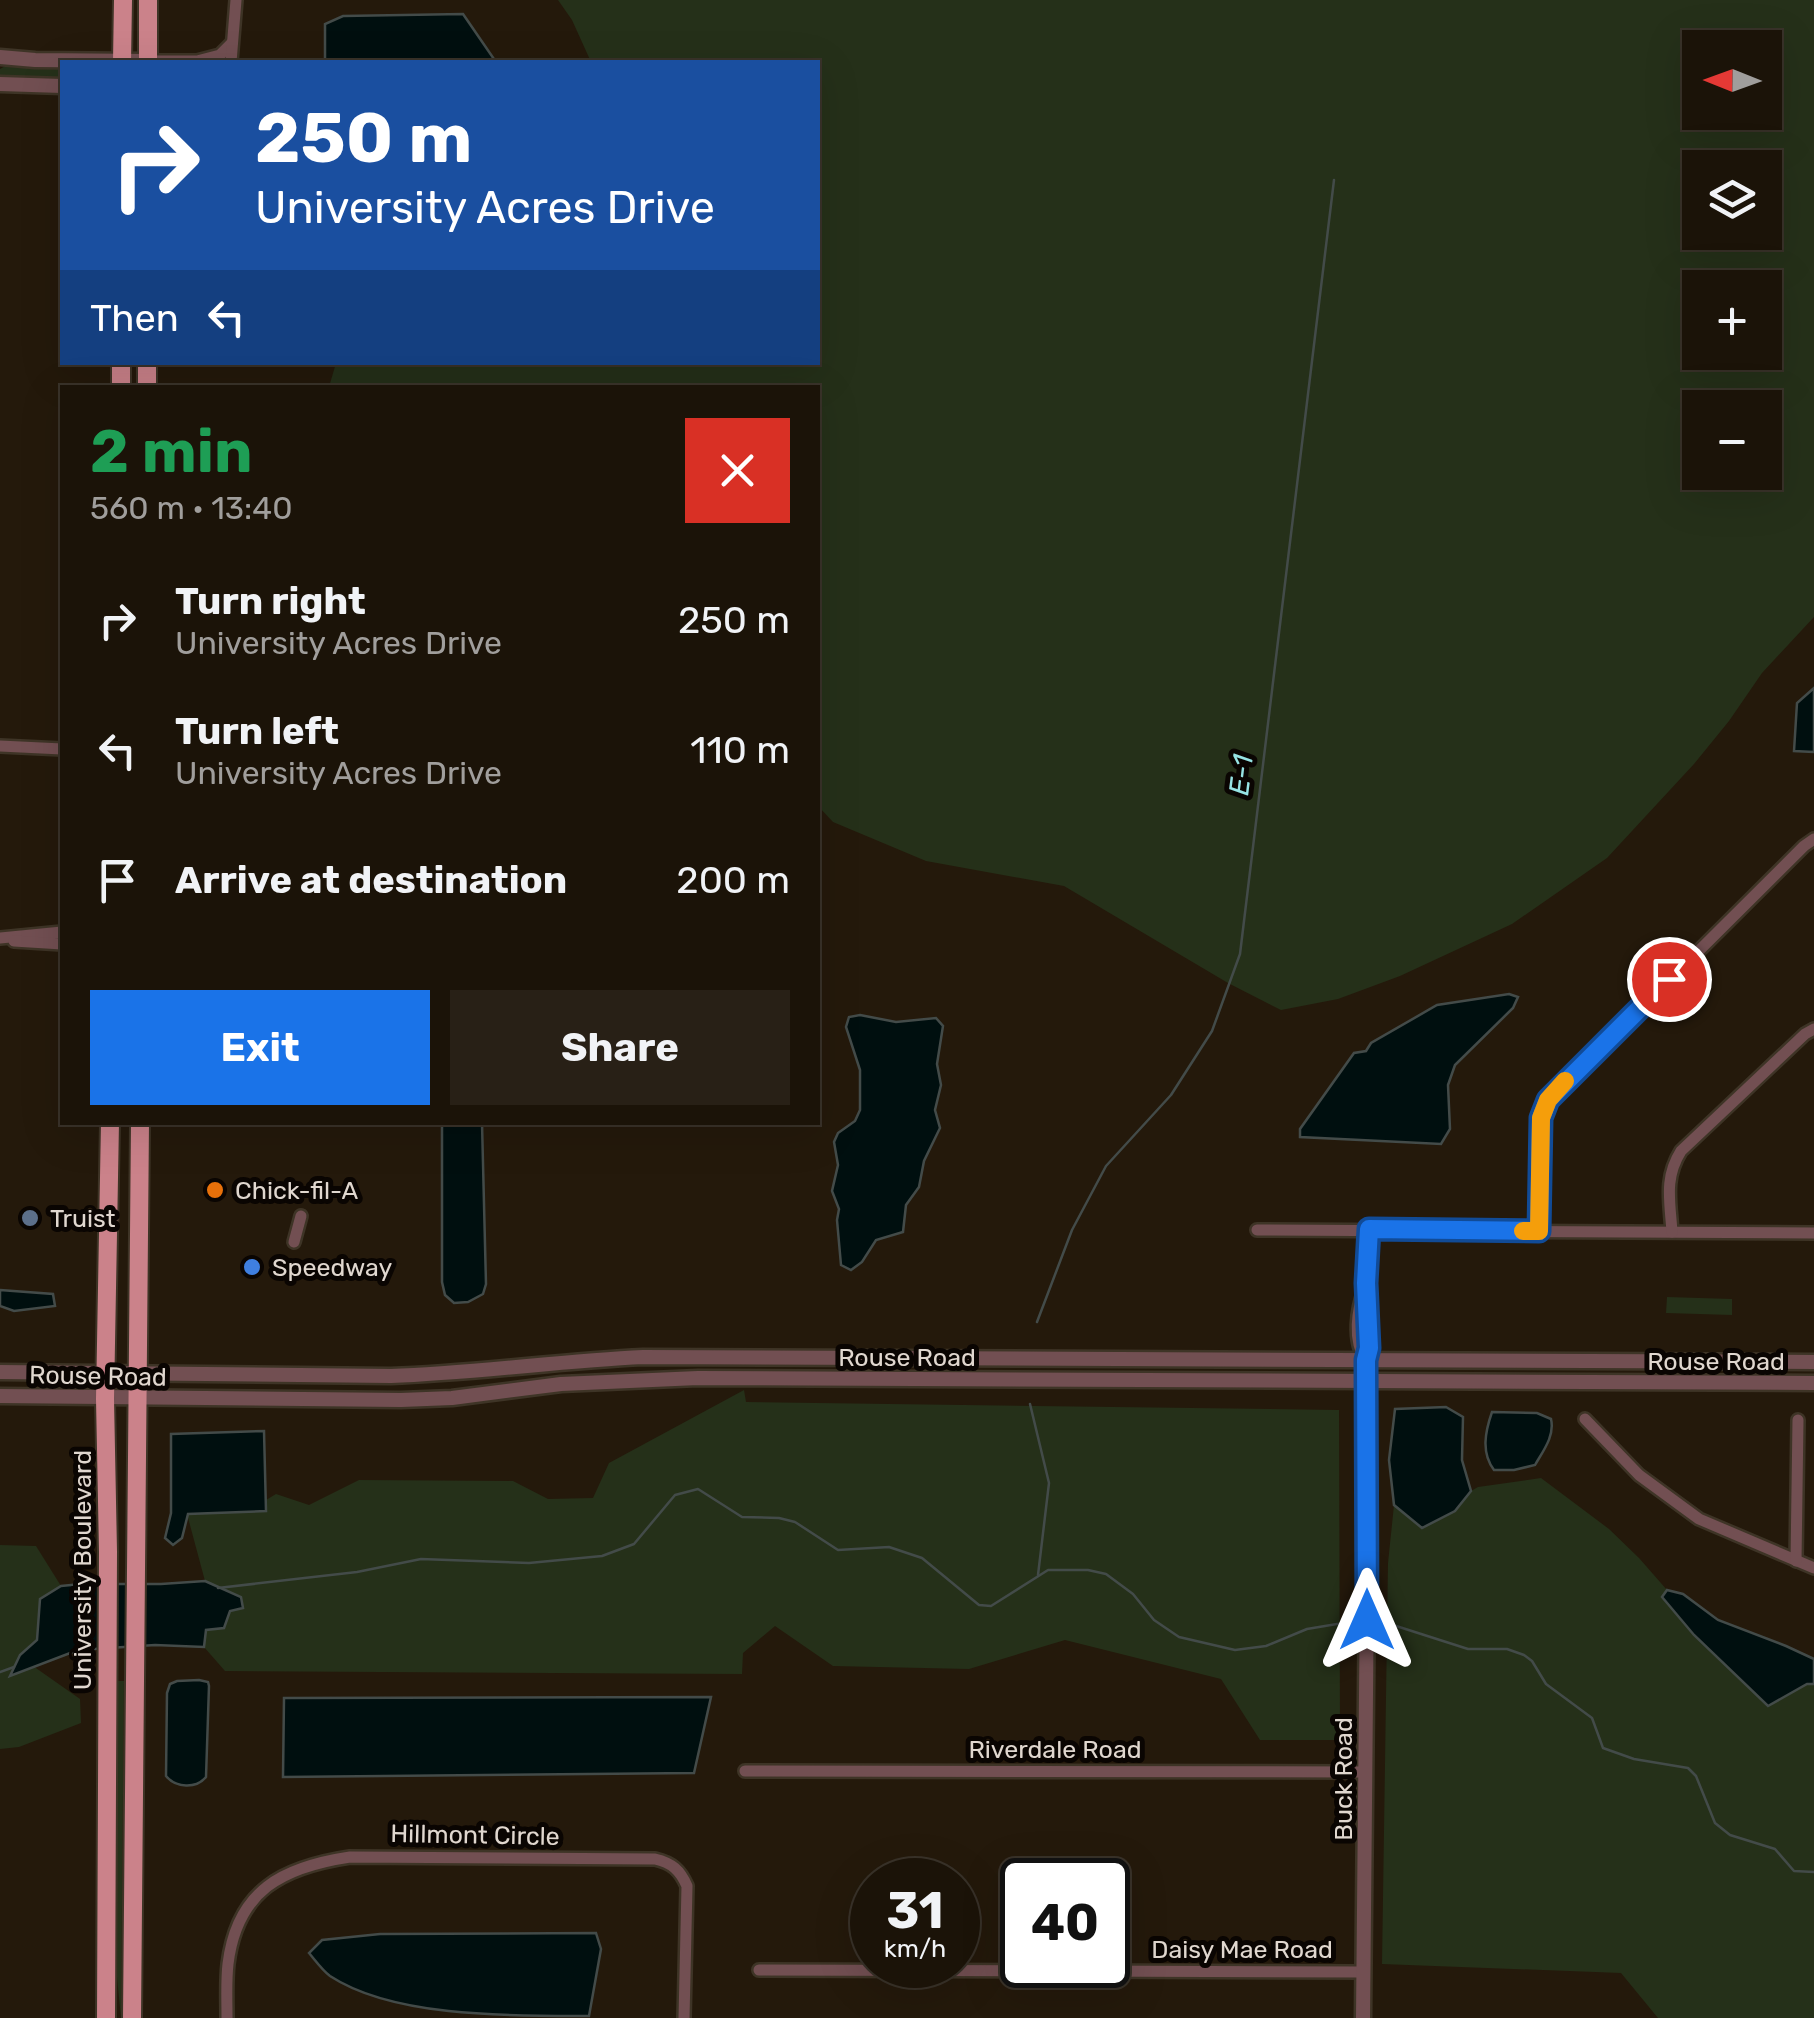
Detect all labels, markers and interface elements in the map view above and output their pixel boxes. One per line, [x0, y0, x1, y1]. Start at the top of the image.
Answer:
north arrow [1682, 30, 1782, 130]
map controls [1682, 30, 1782, 490]
text: 250 m [255, 97, 472, 180]
icon: right [90, 100, 220, 230]
button: layers [1682, 150, 1782, 250]
text: University Acres Drive [255, 181, 715, 234]
button: + [1682, 270, 1782, 370]
icon: left [199, 290, 254, 345]
text: Then [90, 295, 179, 341]
button: − [1682, 390, 1782, 490]
text: 2 min [90, 416, 252, 487]
button: close [685, 418, 790, 523]
text: 560 m · 13:40 [90, 489, 292, 527]
text: Turn right [175, 578, 366, 624]
icon: right [90, 593, 145, 648]
text: 250 m [678, 597, 790, 643]
text: University Acres Drive [175, 624, 502, 662]
text: Turn left [175, 708, 339, 754]
icon: left [90, 723, 145, 778]
text: 110 m [690, 727, 790, 773]
water label: E-1 [1222, 752, 1260, 797]
text: University Acres Drive [175, 754, 502, 792]
icon: arrive [90, 853, 145, 908]
text: Arrive at destination [175, 857, 567, 903]
text: 200 m [676, 857, 790, 903]
pin [1627, 937, 1712, 1022]
icon: arrive [1642, 952, 1697, 1007]
button: Exit [90, 990, 430, 1105]
button: Share [450, 990, 790, 1105]
place label: Chick-fil-A [235, 1176, 359, 1205]
marker: Chick-fil-A [204, 1179, 226, 1201]
place label: Truist [50, 1204, 116, 1233]
marker: Truist [19, 1207, 41, 1229]
place label: Speedway [272, 1253, 393, 1282]
marker: Speedway [241, 1256, 263, 1278]
street label: Rouse Road [838, 1343, 976, 1372]
street label: Rouse Road [1647, 1347, 1785, 1376]
street label: Rouse Road [29, 1360, 167, 1392]
street label: University Boulevard [68, 1450, 97, 1690]
position arrow [1315, 1568, 1419, 1672]
street label: Buck Road [1329, 1717, 1358, 1841]
street label: Riverdale Road [968, 1735, 1142, 1764]
street label: Hillmont Circle [390, 1819, 560, 1851]
speed limit sign: 40 [1000, 1858, 1130, 1988]
text: 31 [886, 1881, 944, 1941]
text: km/h [884, 1934, 946, 1963]
street label: Daisy Mae Road [1151, 1935, 1333, 1964]

